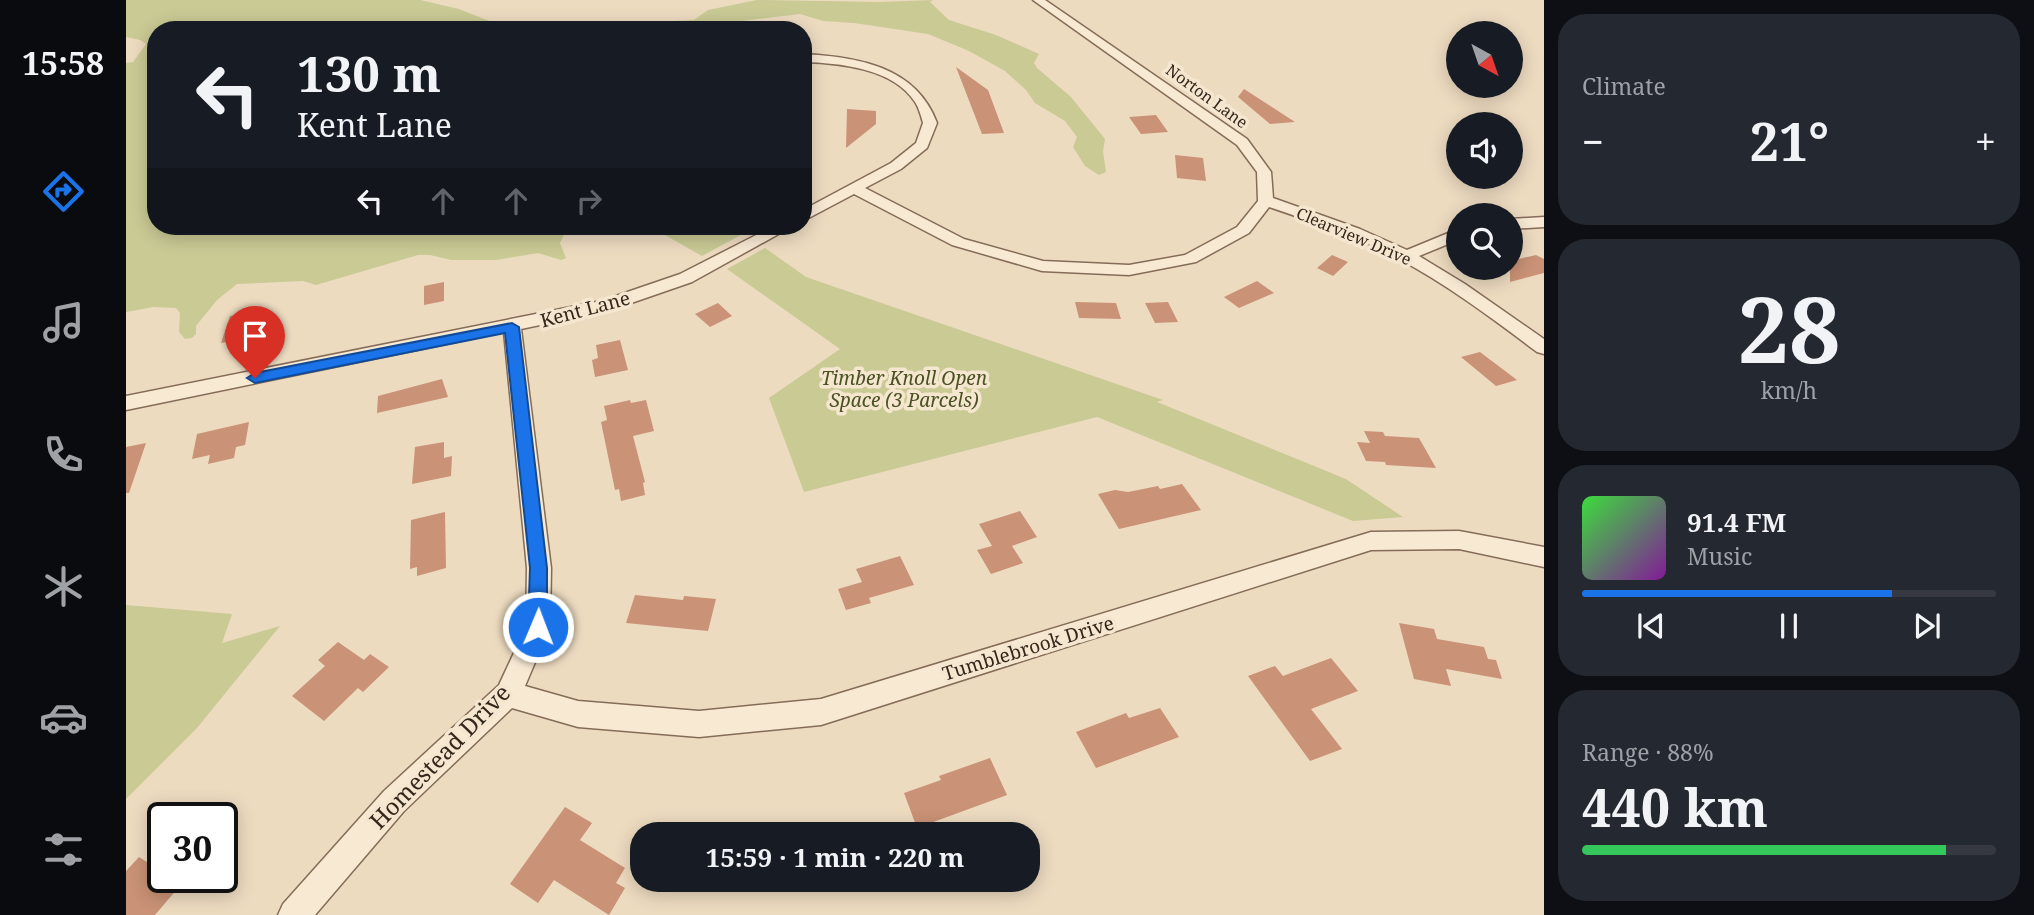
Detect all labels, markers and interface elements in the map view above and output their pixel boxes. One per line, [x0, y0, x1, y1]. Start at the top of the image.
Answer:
north arrow [1446, 21, 1522, 98]
map controls [1446, 21, 1523, 280]
text: 130 m [297, 40, 441, 106]
text: 15:58 [22, 41, 104, 84]
icon: left [182, 49, 273, 140]
street label: Norton Lane [1162, 59, 1252, 133]
text: Climate [1582, 70, 1666, 102]
text: Kent Lane [297, 103, 452, 146]
text: 21° [1750, 105, 1829, 176]
button: sound [1446, 112, 1523, 189]
text: − [1582, 115, 1604, 167]
text: + [1975, 115, 1996, 167]
icon: directions [39, 167, 88, 216]
icon: left [351, 182, 389, 220]
icon: ahead [424, 182, 462, 220]
icon: ahead [497, 182, 535, 220]
icon: right [570, 182, 608, 220]
street label: Clearview Drive [1293, 202, 1415, 270]
button: search [1446, 203, 1523, 280]
text: 28 [1738, 266, 1840, 390]
street label: Kent Lane [537, 285, 633, 333]
icon: music [39, 298, 88, 347]
pin [225, 306, 285, 378]
icon: arrive [236, 317, 274, 355]
park label: Timber Knoll Open Space (3 Parcels) [821, 365, 988, 413]
text: km/h [1761, 374, 1817, 406]
icon: phone [39, 430, 88, 479]
text: 91.4 FM [1687, 504, 1786, 540]
text: Music [1687, 540, 1752, 572]
icon: climate [39, 562, 88, 611]
position arrow [501, 590, 575, 664]
icon: previous [1632, 607, 1670, 645]
icon: pause [1770, 607, 1808, 645]
icon: next [1908, 607, 1946, 645]
street label: Tumblebrook Drive [939, 610, 1117, 686]
street label: Homestead Drive [362, 677, 517, 836]
icon: car [39, 693, 88, 742]
text: Range · 88% [1582, 736, 1714, 768]
text: 440 km [1582, 771, 1768, 842]
speed limit sign: 30 [147, 802, 238, 893]
icon: filters [39, 825, 88, 874]
text: 15:59 · 1 min · 220 m [705, 839, 965, 875]

